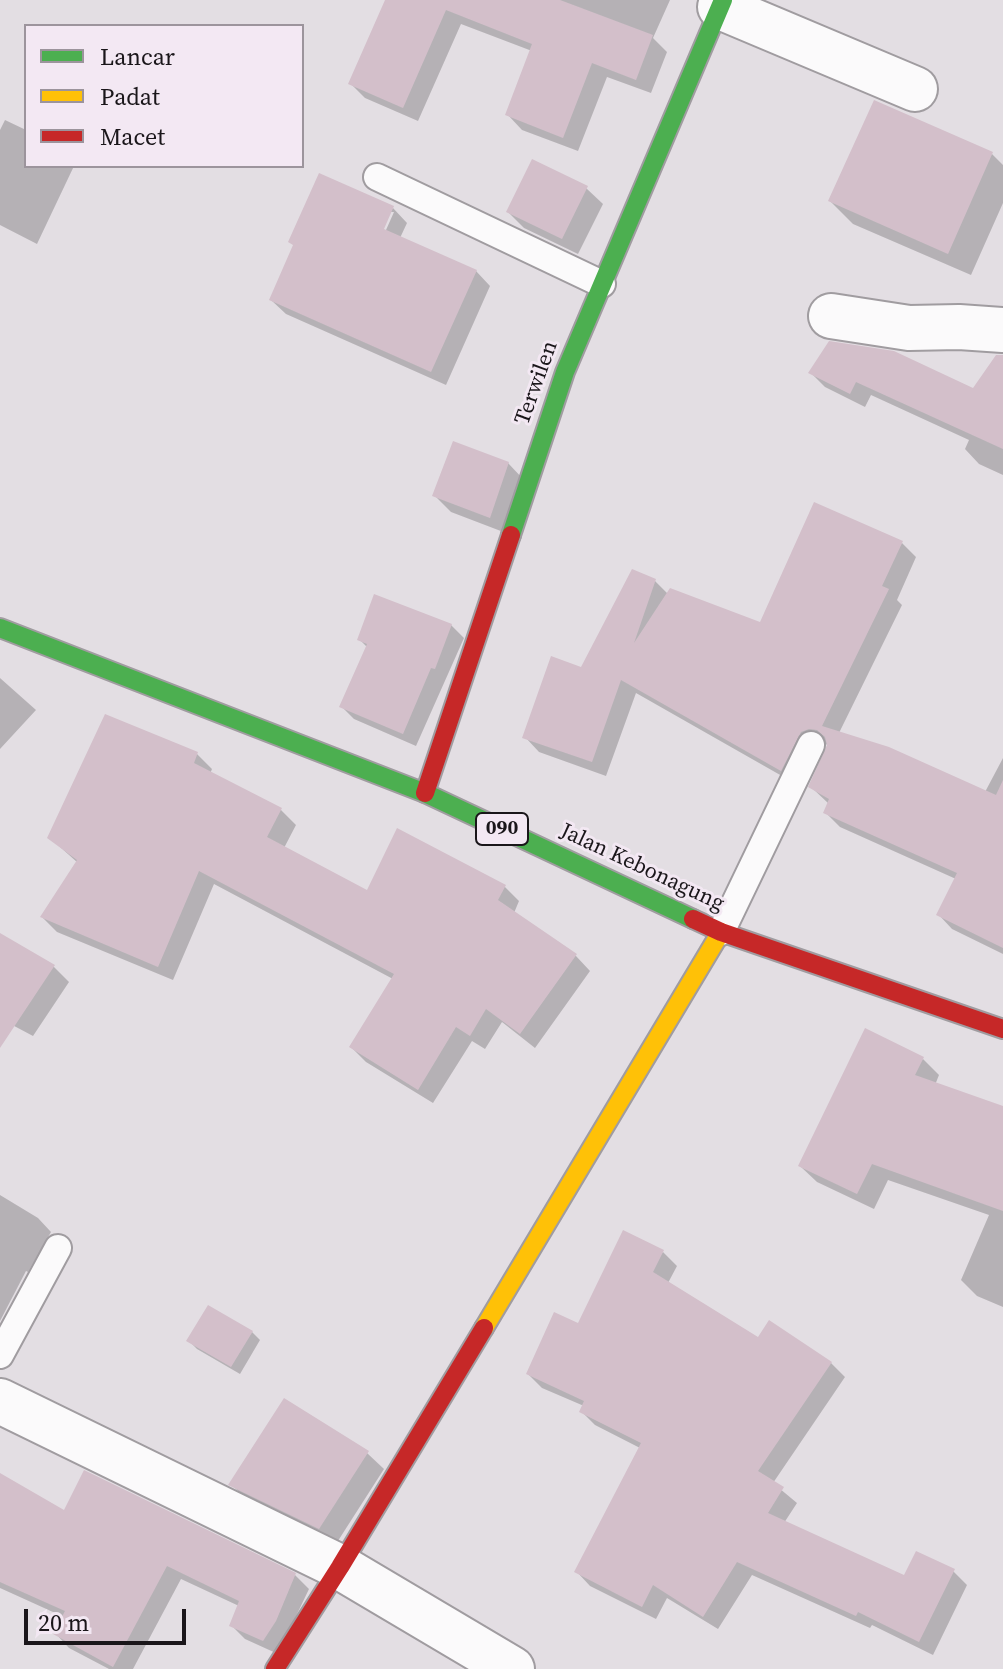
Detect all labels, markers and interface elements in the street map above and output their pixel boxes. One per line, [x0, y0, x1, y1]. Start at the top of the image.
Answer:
legend [24, 24, 304, 168]
text: Lancar [100, 40, 175, 73]
text: Padat [100, 80, 160, 113]
text: Macet [100, 120, 165, 153]
street label: Terwilen [510, 338, 564, 428]
road number: 090 [476, 813, 528, 845]
street label: Jalan Kebonagung [556, 818, 728, 918]
scale bar [28, 1593, 190, 1643]
text: 20 m [38, 1606, 89, 1639]

